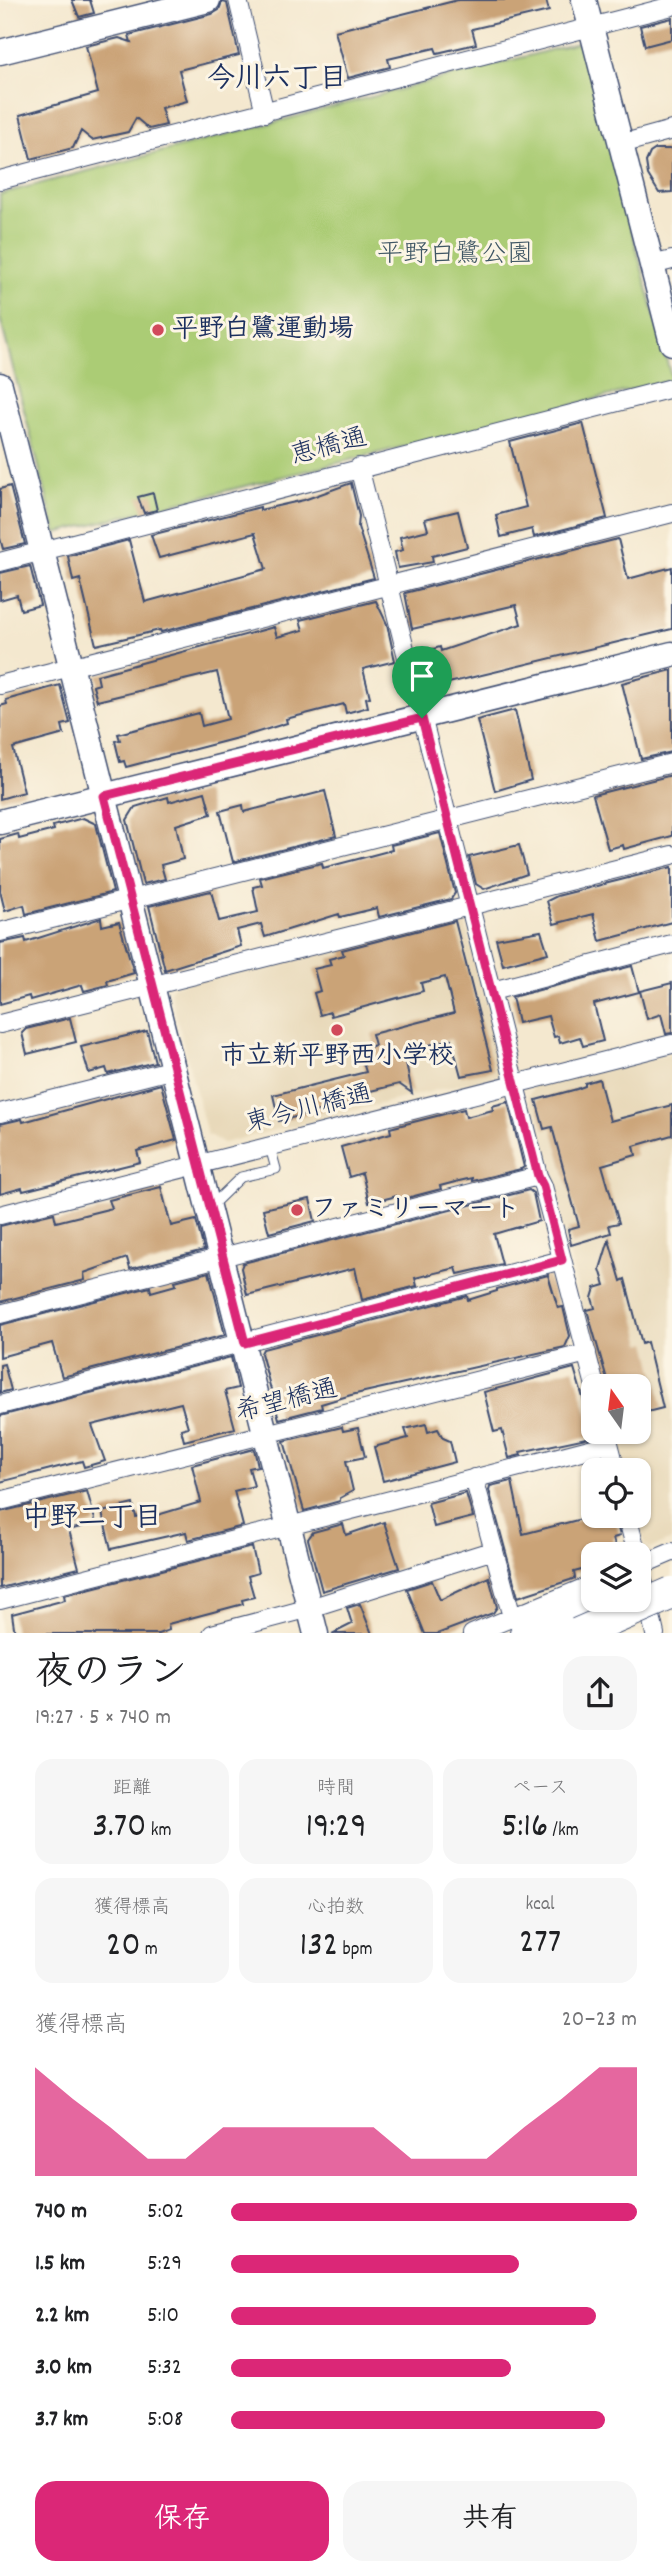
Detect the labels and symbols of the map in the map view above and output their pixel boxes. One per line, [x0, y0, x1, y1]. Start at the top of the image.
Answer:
district label: 今川六丁目 [207, 61, 347, 101]
park label: 平野白鷺公園 [377, 237, 533, 274]
place label: 平野白鷺運動場 [172, 312, 354, 349]
marker: 平野白鷺運動場 [150, 322, 166, 338]
street label: 恵橋通 [287, 420, 371, 476]
pin [392, 646, 452, 718]
marker: 市立新平野西小学校 [329, 1022, 345, 1038]
place label: 市立新平野西小学校 [220, 1039, 454, 1076]
street label: 東今川橋通 [241, 1076, 377, 1144]
place label: ファミリーマート [311, 1192, 520, 1229]
marker: ファミリーマート [289, 1202, 305, 1218]
street label: 希望橋通 [232, 1371, 342, 1433]
north arrow [581, 1374, 651, 1444]
district label: 中野二丁目 [22, 1500, 162, 1540]

